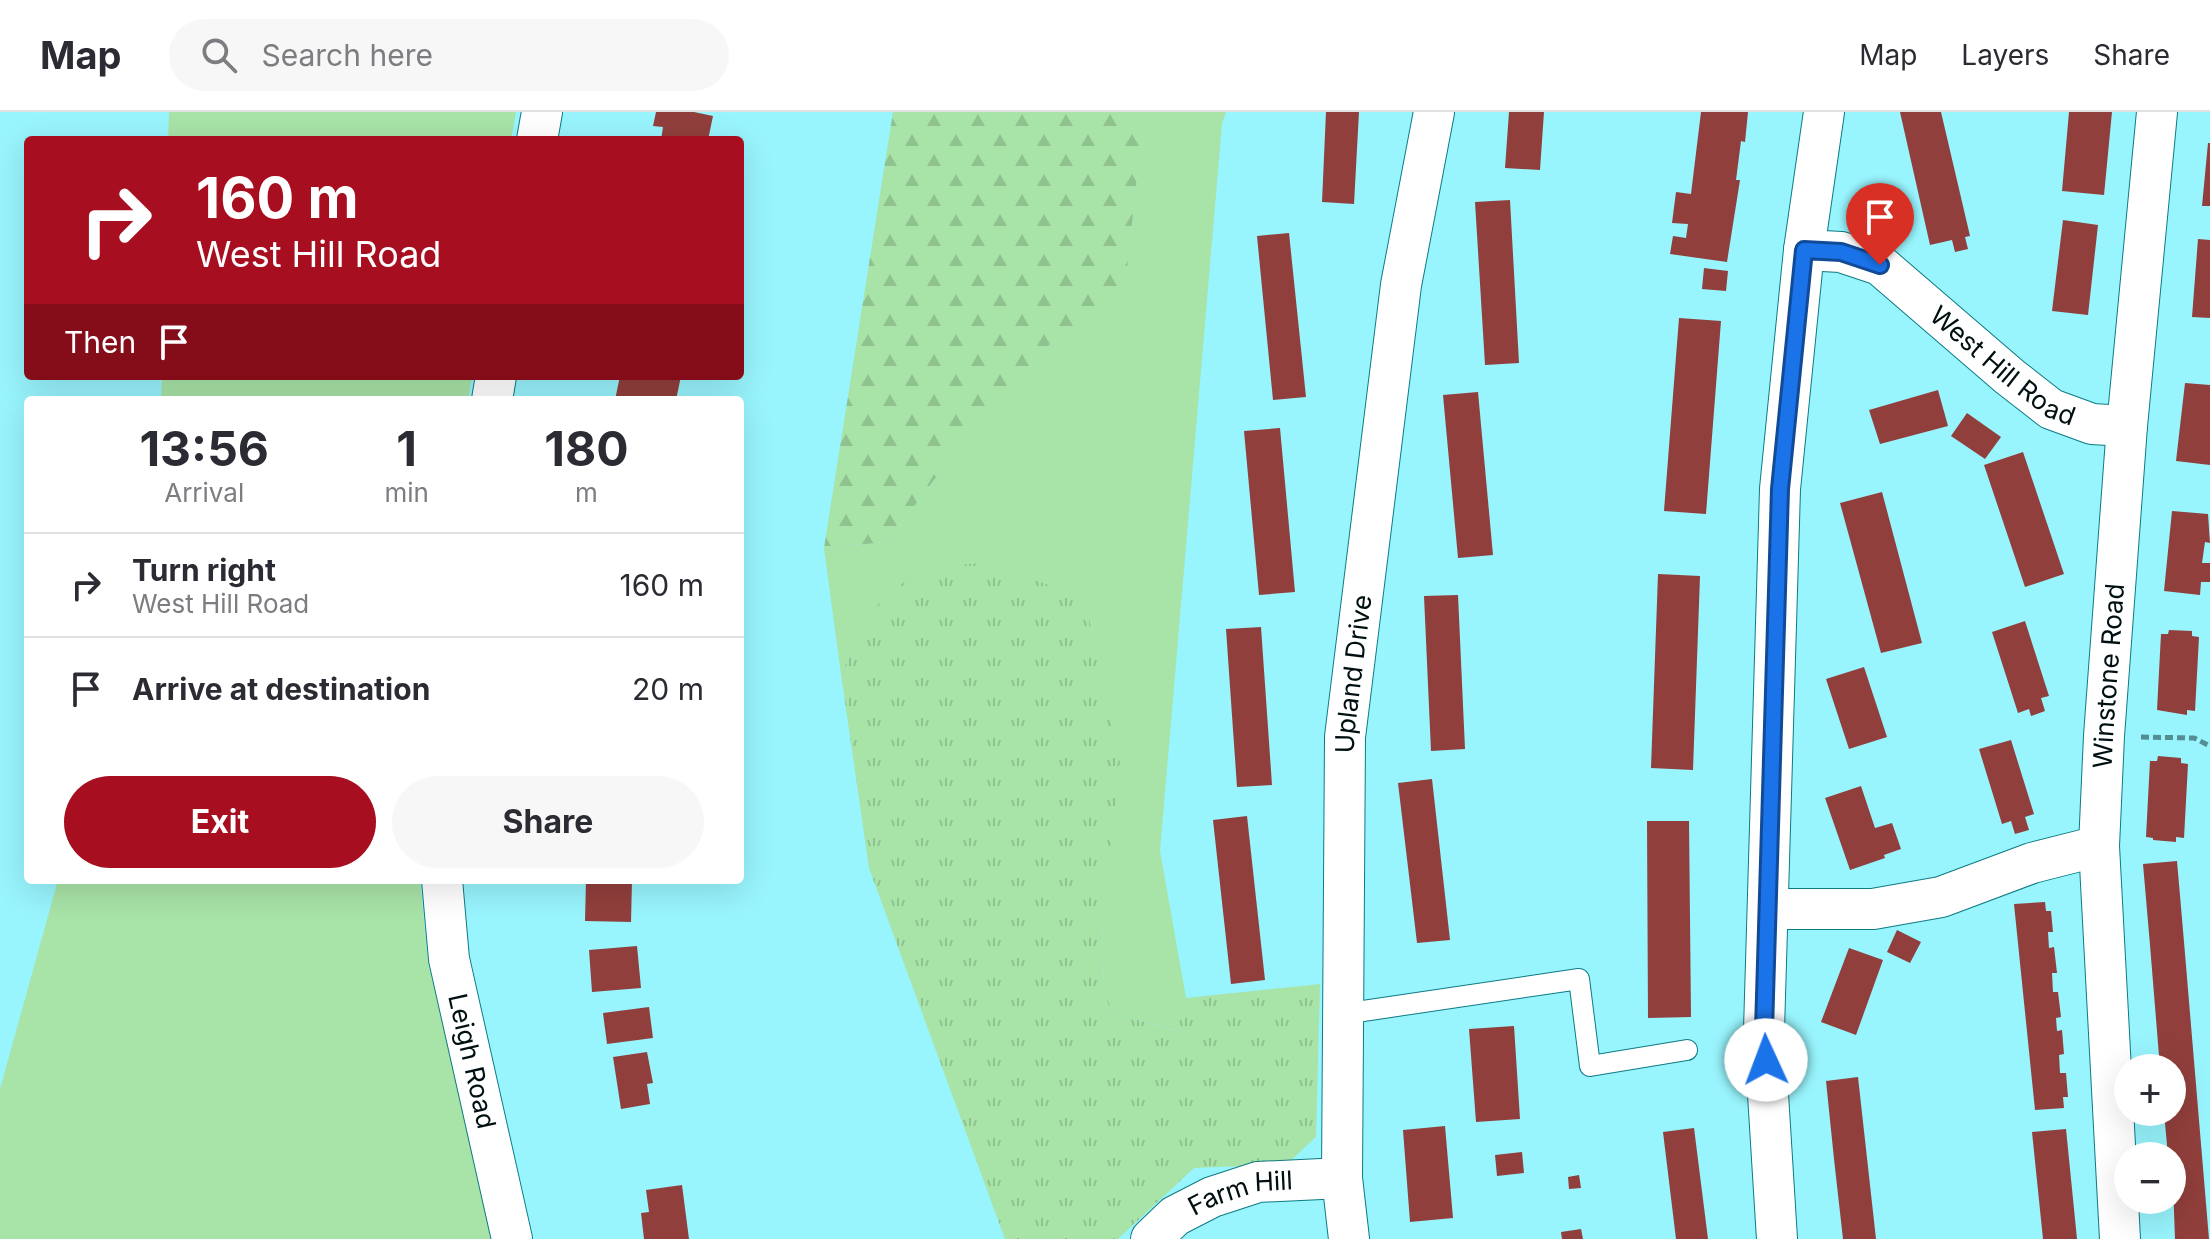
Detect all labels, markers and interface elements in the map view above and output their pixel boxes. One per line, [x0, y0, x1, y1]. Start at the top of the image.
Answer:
search box [169, 19, 729, 91]
text: Map [40, 32, 121, 78]
icon: search [197, 33, 241, 77]
text: Search here [261, 37, 433, 73]
text: Map [1859, 38, 1917, 72]
text: Layers [1961, 38, 2049, 72]
text: Share [2093, 38, 2170, 72]
text: 160 m [196, 164, 359, 232]
icon: right [64, 168, 168, 272]
pin [1846, 183, 1914, 265]
icon: arrive [1858, 195, 1902, 239]
text: West Hill Road [196, 232, 441, 276]
street label: West Hill Road [1924, 299, 2080, 432]
icon: arrive [152, 320, 196, 364]
text: Then [64, 324, 136, 360]
text: 13:56 [139, 419, 269, 478]
text: 1 [396, 419, 417, 478]
text: 180 [544, 419, 629, 478]
text: Arrival [164, 477, 244, 508]
text: min [384, 477, 429, 508]
text: m [575, 477, 598, 508]
text: Turn right [132, 552, 276, 588]
icon: right [64, 563, 108, 607]
text: 160 m [620, 567, 704, 603]
street label: Winstone Road [2087, 582, 2130, 769]
text: West Hill Road [132, 588, 309, 619]
street label: Upland Drive [1329, 593, 1378, 753]
icon: arrive [64, 667, 108, 711]
text: Arrive at destination [132, 671, 430, 707]
text: 20 m [632, 671, 704, 707]
button: Exit [64, 776, 376, 868]
button: Share [392, 776, 704, 868]
street label: Leigh Road [442, 991, 503, 1132]
position arrow [1724, 1018, 1808, 1102]
map controls [2114, 1054, 2186, 1214]
button: + [2114, 1054, 2186, 1126]
button: − [2114, 1142, 2186, 1214]
street label: Farm Hill [1183, 1164, 1293, 1222]

